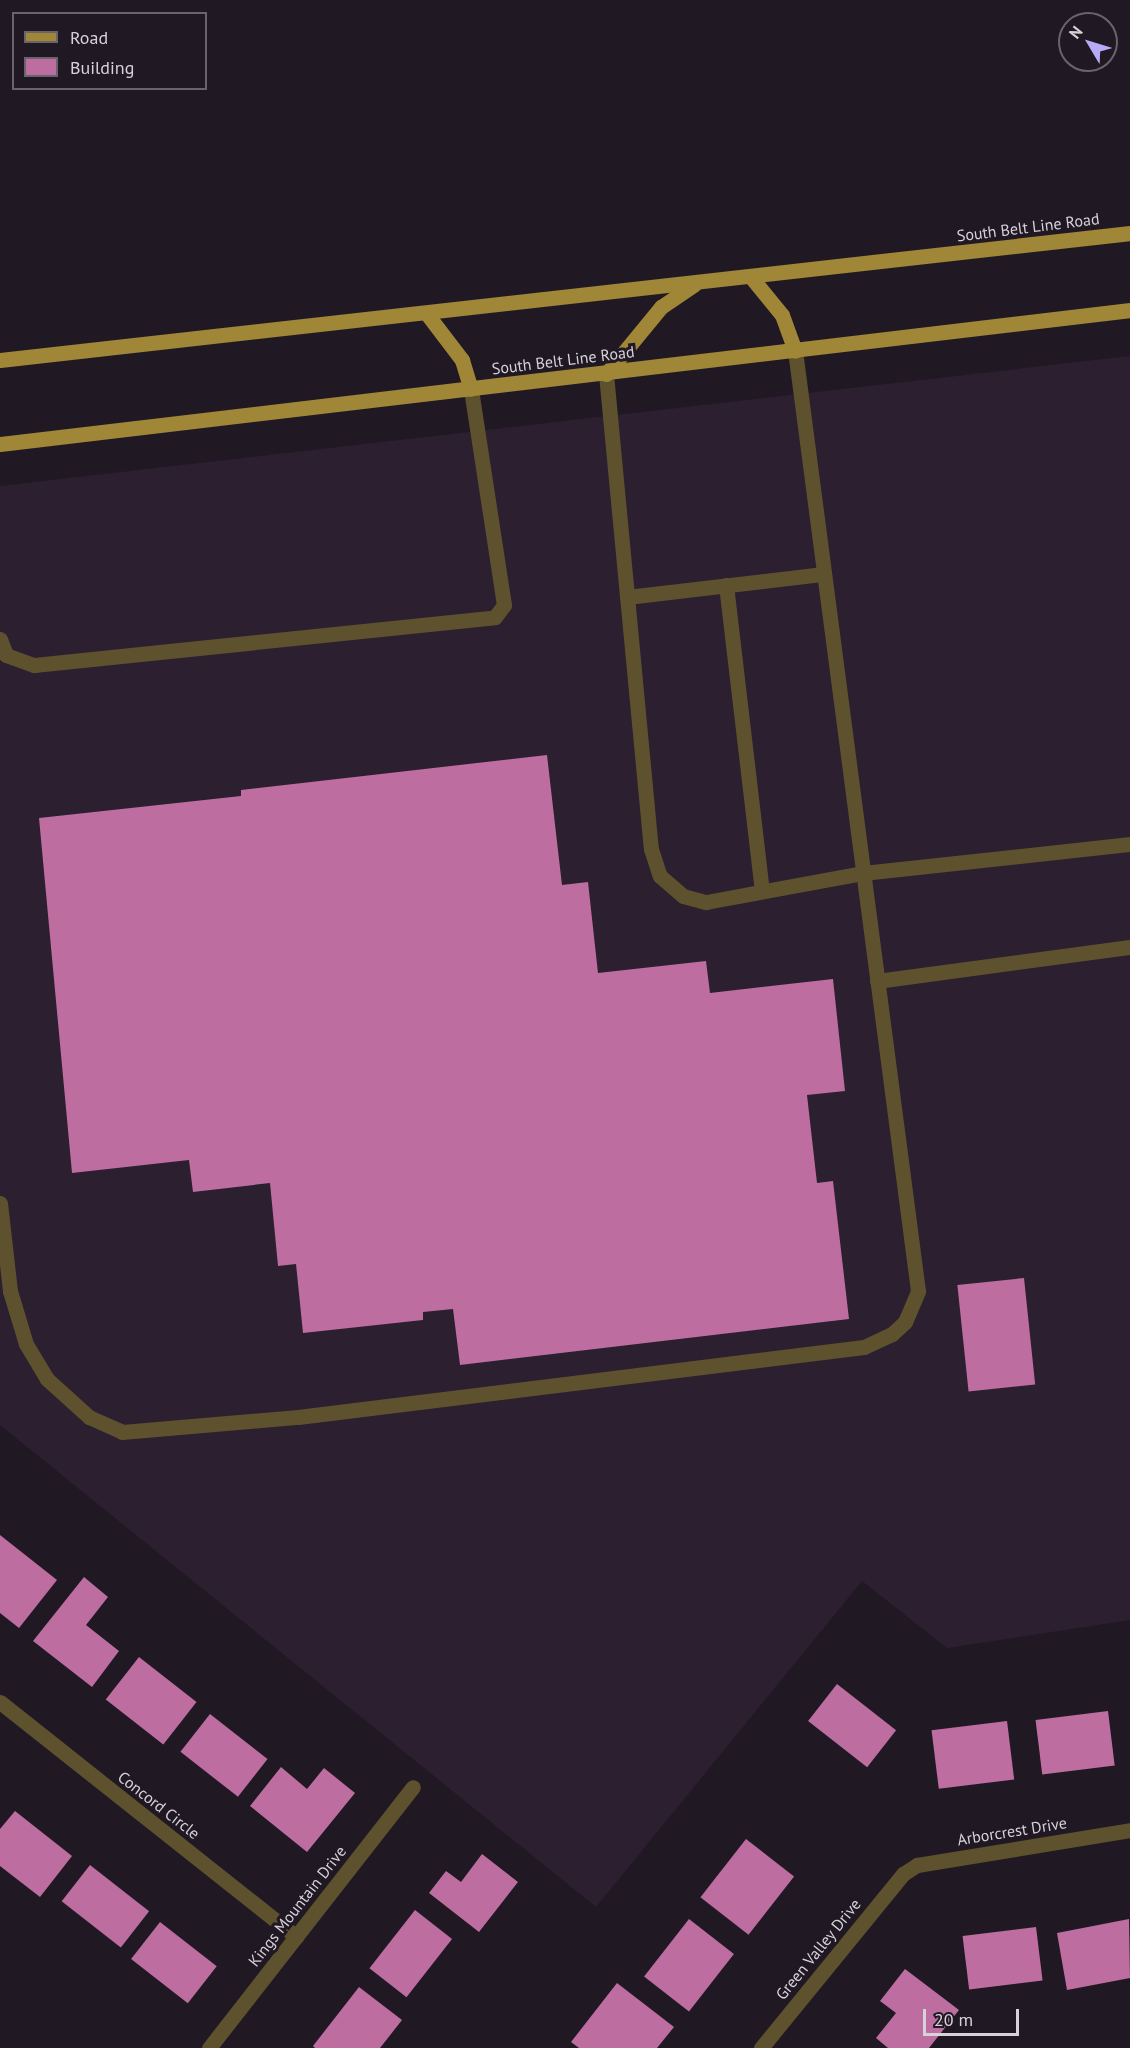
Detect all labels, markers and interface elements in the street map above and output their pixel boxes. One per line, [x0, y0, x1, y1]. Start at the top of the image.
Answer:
legend [12, 12, 207, 90]
north arrow [1058, 12, 1118, 72]
text: N [1064, 22, 1087, 42]
text: Road [70, 26, 108, 49]
text: Building [70, 56, 134, 79]
street label: South Belt Line Road [956, 209, 1100, 245]
street label: South Belt Line Road [491, 342, 635, 378]
street label: Concord Circle [114, 1767, 204, 1843]
street label: Arborcrest Drive [956, 1813, 1068, 1849]
street label: Kings Mountain Drive [244, 1842, 350, 1970]
street label: Green Valley Drive [771, 1894, 865, 2004]
scale bar [926, 1997, 1022, 2035]
text: 20 m [934, 2008, 973, 2031]

